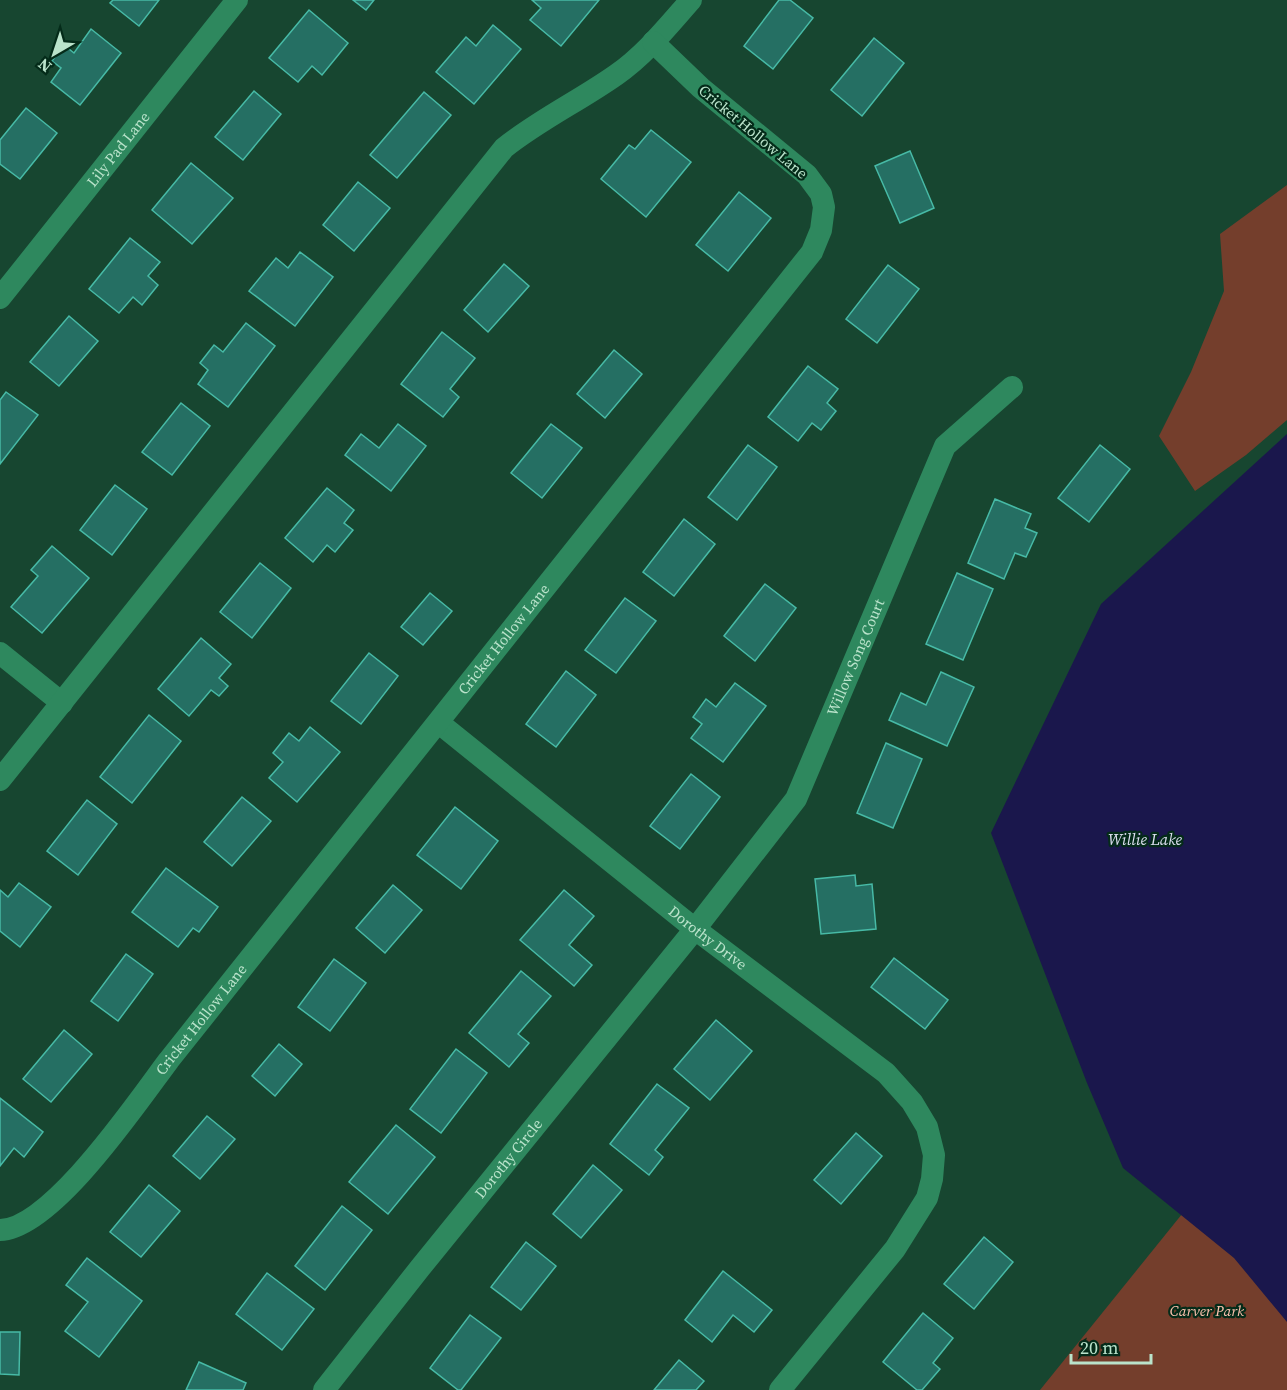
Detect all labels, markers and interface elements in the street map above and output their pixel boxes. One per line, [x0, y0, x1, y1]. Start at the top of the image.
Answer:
north arrow [24, 24, 84, 84]
text: N [33, 53, 56, 78]
street label: Cricket Hollow Lane [694, 80, 813, 184]
street label: Lily Pad Lane [81, 107, 155, 191]
street label: Cricket Hollow Lane [453, 579, 554, 699]
street label: Willow Song Court [821, 596, 889, 719]
water label: Willie Lake [1108, 828, 1183, 850]
street label: Dorothy Drive [664, 901, 752, 975]
street label: Cricket Hollow Lane [150, 959, 252, 1079]
street label: Dorothy Circle [469, 1114, 547, 1203]
park label: Carver Park [1170, 1300, 1245, 1321]
scale bar [1071, 1327, 1150, 1365]
text: 20 m [1080, 1335, 1118, 1360]

